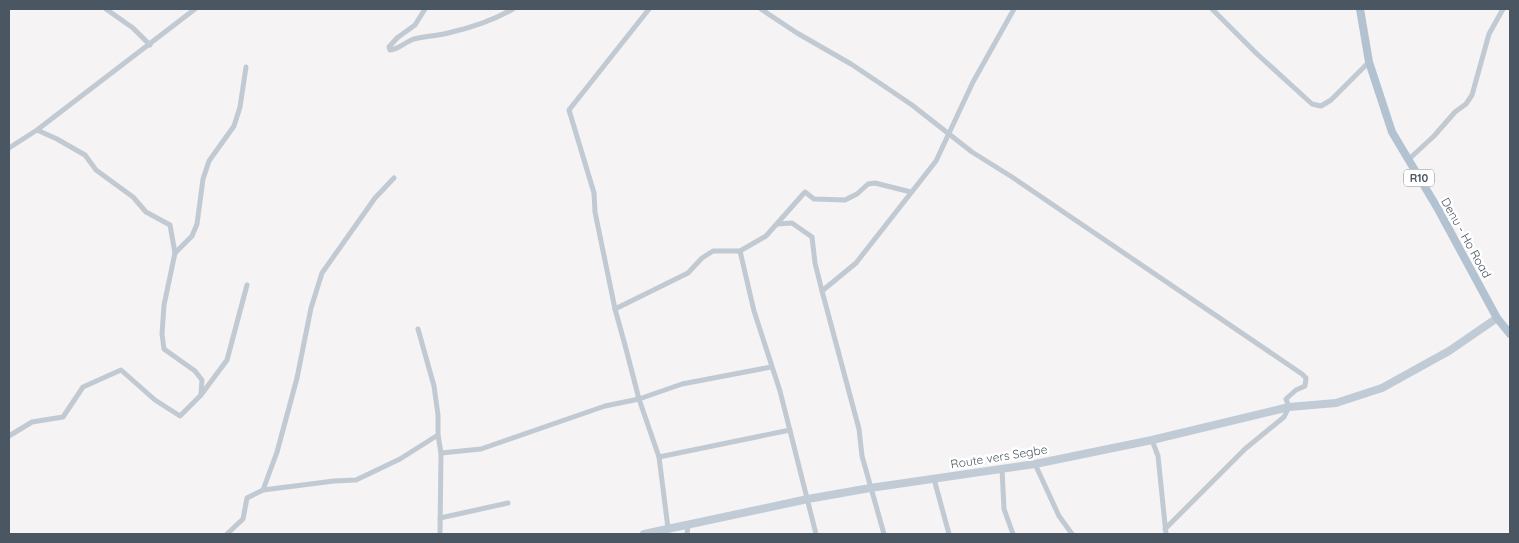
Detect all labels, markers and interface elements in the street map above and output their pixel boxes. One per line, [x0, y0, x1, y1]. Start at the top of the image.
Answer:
road number: R10 [1404, 170, 1434, 187]
street label: Denu - Ho Road [1438, 195, 1495, 281]
street label: Route vers Segbe [949, 441, 1049, 472]

